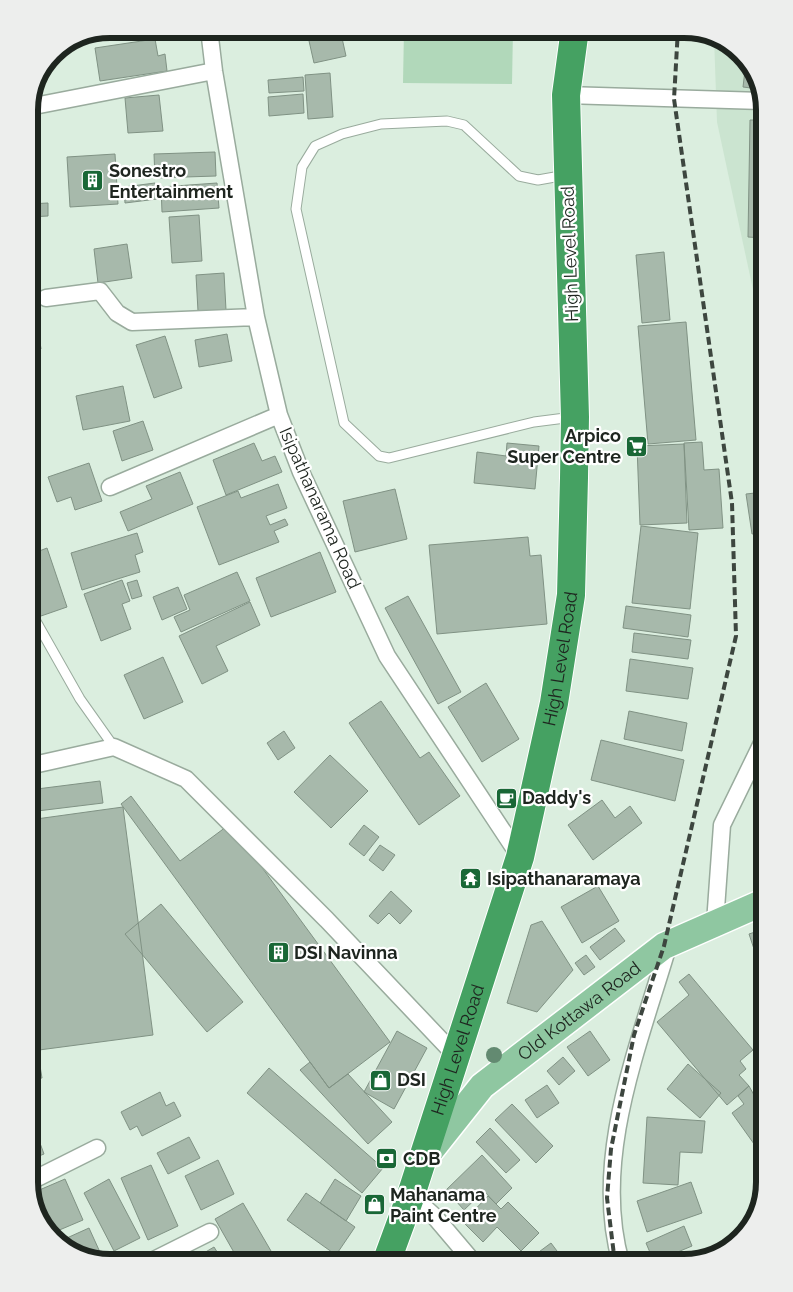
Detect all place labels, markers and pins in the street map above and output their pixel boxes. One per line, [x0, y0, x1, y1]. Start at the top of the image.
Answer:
place label: Sonestro Entertainment [109, 160, 233, 202]
building icon: Sonestro Entertainment [81, 169, 105, 193]
place label: Arpico Super Centre [507, 425, 621, 467]
supermarket icon: Arpico Super Centre [625, 434, 649, 458]
cafe icon: Daddy's [494, 786, 518, 810]
place label: Daddy's [522, 787, 591, 808]
temple icon: Isipathanaramaya [459, 867, 483, 891]
place label: Isipathanaramaya [487, 868, 640, 889]
building icon: DSI Navinna [266, 941, 290, 965]
place label: DSI Navinna [294, 942, 398, 963]
shop icon: DSI [369, 1068, 393, 1092]
place label: DSI [397, 1069, 426, 1090]
bank icon: CDB [375, 1147, 399, 1171]
place label: CDB [403, 1148, 440, 1169]
place label: Mahanama Paint Centre [390, 1184, 497, 1226]
shop icon: Mahanama Paint Centre [362, 1193, 386, 1217]

